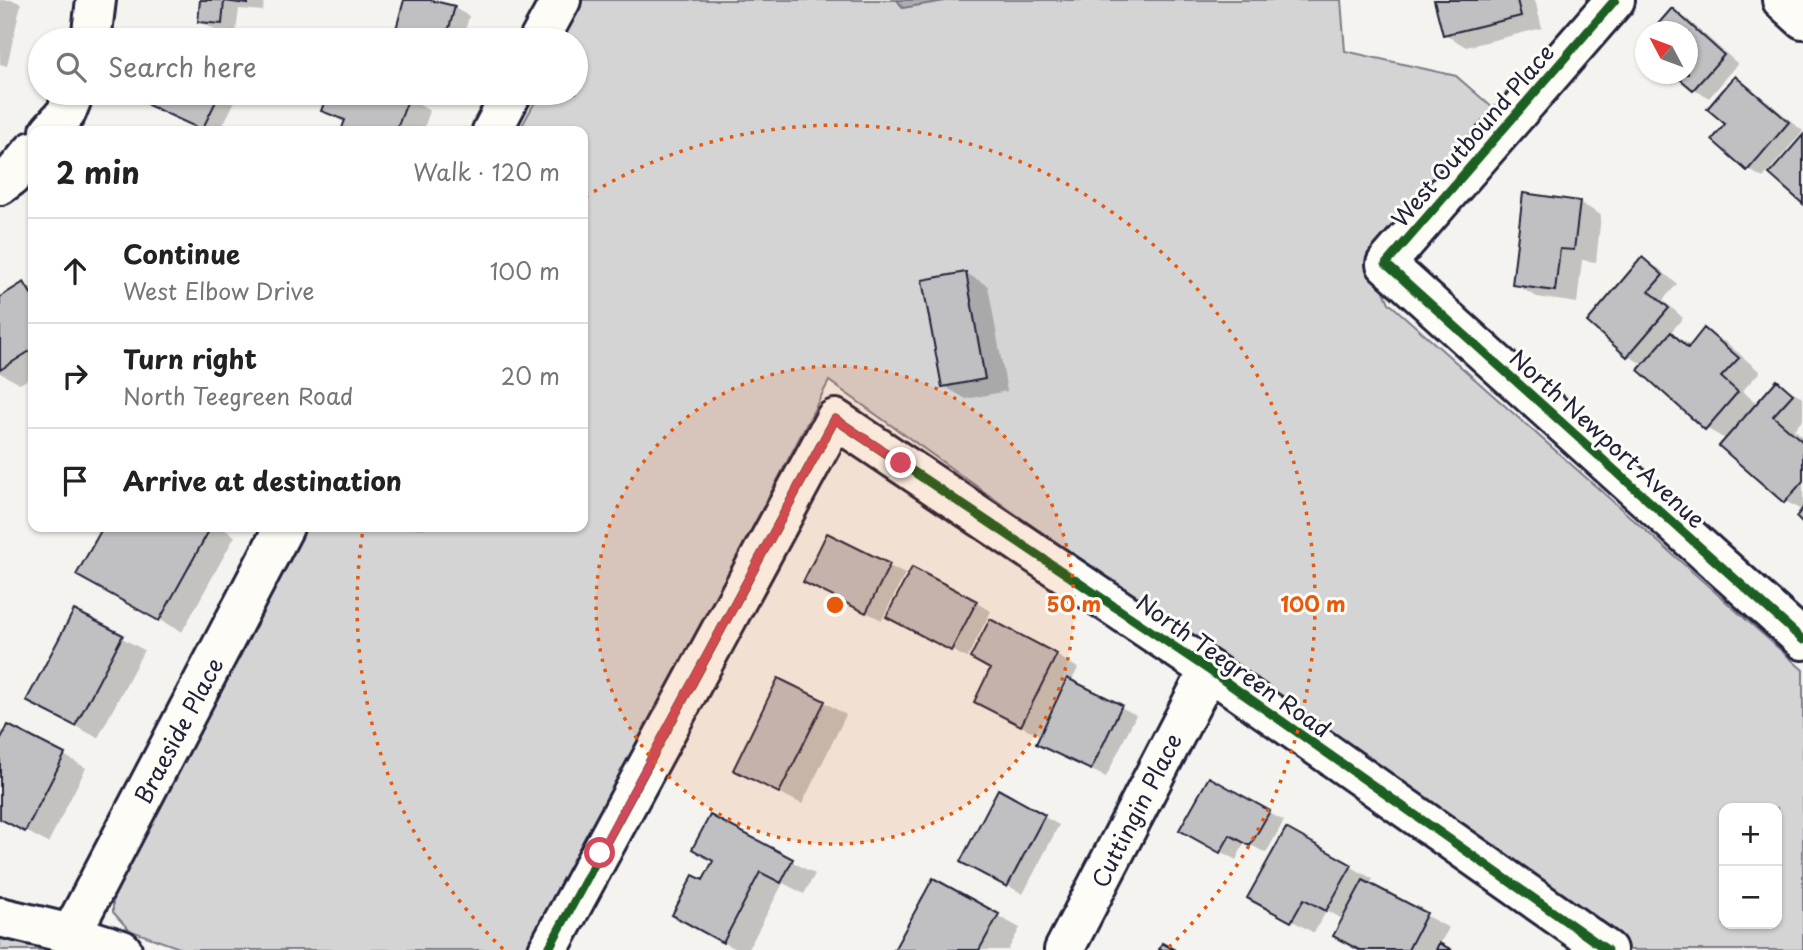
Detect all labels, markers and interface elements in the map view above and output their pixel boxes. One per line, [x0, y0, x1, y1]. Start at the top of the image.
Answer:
north arrow [1635, 21, 1698, 84]
search box [28, 28, 588, 105]
street label: West Outbound Place [1382, 36, 1562, 234]
text: Search here [108, 47, 257, 86]
icon: search [52, 48, 90, 86]
text: 2 min [56, 149, 140, 194]
text: Walk · 120 m [413, 154, 560, 189]
text: Continue [123, 234, 240, 273]
icon: ahead [56, 252, 94, 290]
text: 100 m [490, 253, 560, 288]
text: West Elbow Drive [123, 273, 315, 308]
text: Turn right [123, 339, 257, 378]
street label: North Newport Avenue [1502, 340, 1714, 536]
icon: right [56, 357, 94, 395]
text: 20 m [501, 358, 560, 393]
text: North Teegreen Road [123, 378, 354, 413]
route end [885, 447, 916, 478]
text: Arrive at destination [123, 461, 402, 500]
icon: arrive [56, 462, 94, 500]
street label: North Teegreen Road [1130, 585, 1338, 745]
text: 50 m [1047, 587, 1101, 619]
text: 100 m [1280, 587, 1346, 619]
centre of rings [823, 593, 847, 617]
street label: Braeside Place [125, 651, 231, 809]
street label: Cuttingin Place [1082, 727, 1190, 893]
map controls [1719, 803, 1782, 929]
button: + [1719, 803, 1782, 866]
route start [584, 837, 615, 868]
button: − [1719, 866, 1782, 929]

